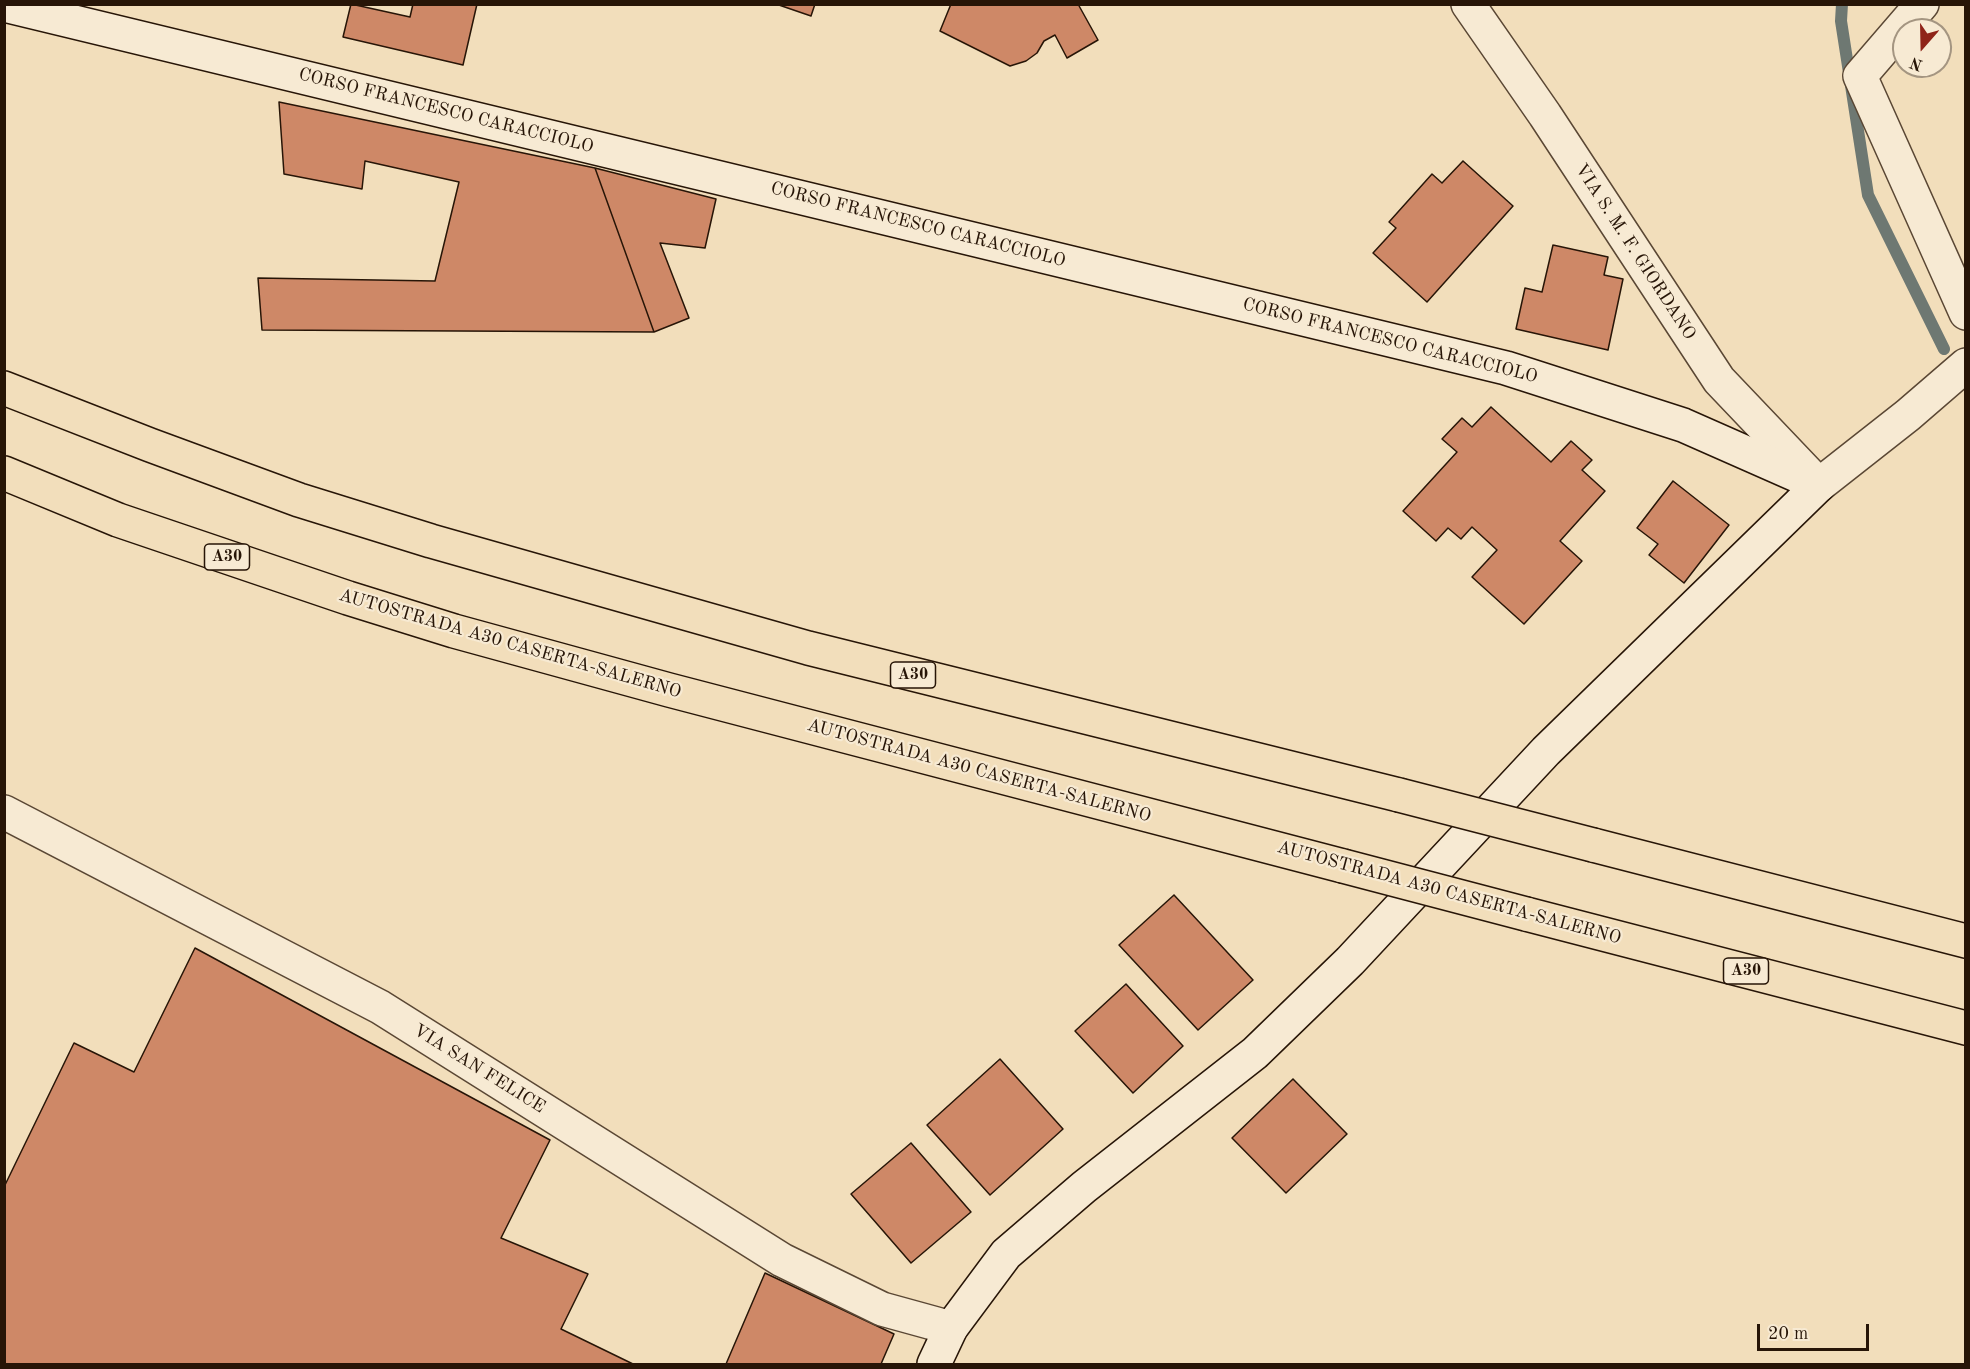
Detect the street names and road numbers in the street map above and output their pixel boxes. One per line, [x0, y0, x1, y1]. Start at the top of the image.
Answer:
street label: CORSO FRANCESCO CARACCIOLO [296, 64, 596, 158]
street label: VIA S. M. F. GIORDANO [1570, 160, 1700, 344]
street label: CORSO FRANCESCO CARACCIOLO [768, 178, 1068, 272]
street label: CORSO FRANCESCO CARACCIOLO [1240, 294, 1540, 388]
road number: A30 [204, 544, 250, 570]
street label: AUTOSTRADA A30 CASERTA-SALERNO [336, 585, 684, 703]
road number: A30 [890, 662, 936, 688]
street label: AUTOSTRADA A30 CASERTA-SALERNO [805, 715, 1153, 827]
street label: AUTOSTRADA A30 CASERTA-SALERNO [1275, 837, 1623, 949]
road number: A30 [1724, 958, 1768, 984]
street label: VIA SAN FELICE [409, 1020, 549, 1118]

